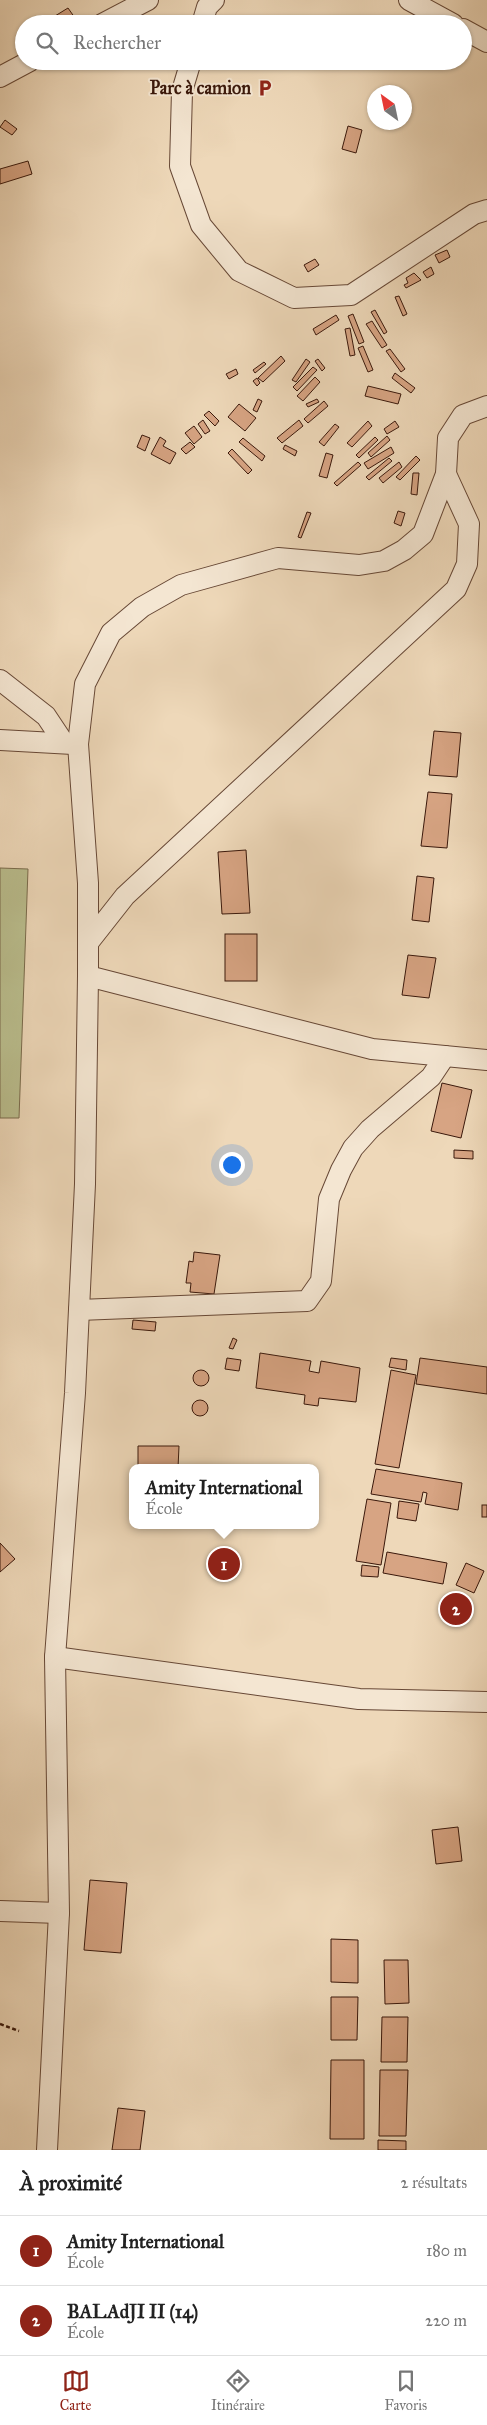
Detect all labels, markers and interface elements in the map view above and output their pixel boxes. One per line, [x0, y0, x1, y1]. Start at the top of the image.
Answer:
search box [15, 15, 472, 70]
icon: search [33, 29, 61, 57]
text: Rechercher [73, 31, 161, 54]
place label: Parc à camion [150, 77, 251, 99]
parking icon: Parc à camion [255, 78, 275, 98]
north arrow [367, 85, 412, 130]
your location [219, 1152, 245, 1178]
popup [129, 1464, 319, 1529]
text: Amity International [145, 1476, 303, 1499]
text: École [145, 1499, 183, 1518]
pin: 1 [208, 1545, 240, 1583]
pin: 2 [440, 1590, 472, 1628]
text: À proximité [20, 2170, 122, 2196]
text: 2 résultats [401, 2173, 467, 2192]
text: Amity International [67, 2230, 224, 2253]
text: 1 [33, 2241, 39, 2260]
text: 180 m [426, 2241, 467, 2260]
text: École [67, 2253, 104, 2272]
text: BALAdJI II (14) [67, 2300, 198, 2323]
text: 2 [32, 2311, 40, 2330]
text: 220 m [425, 2311, 467, 2330]
text: École [67, 2323, 104, 2342]
tab: Carte [60, 2367, 91, 2414]
tab: Itinéraire [211, 2367, 265, 2414]
tab: Favoris [385, 2367, 427, 2414]

